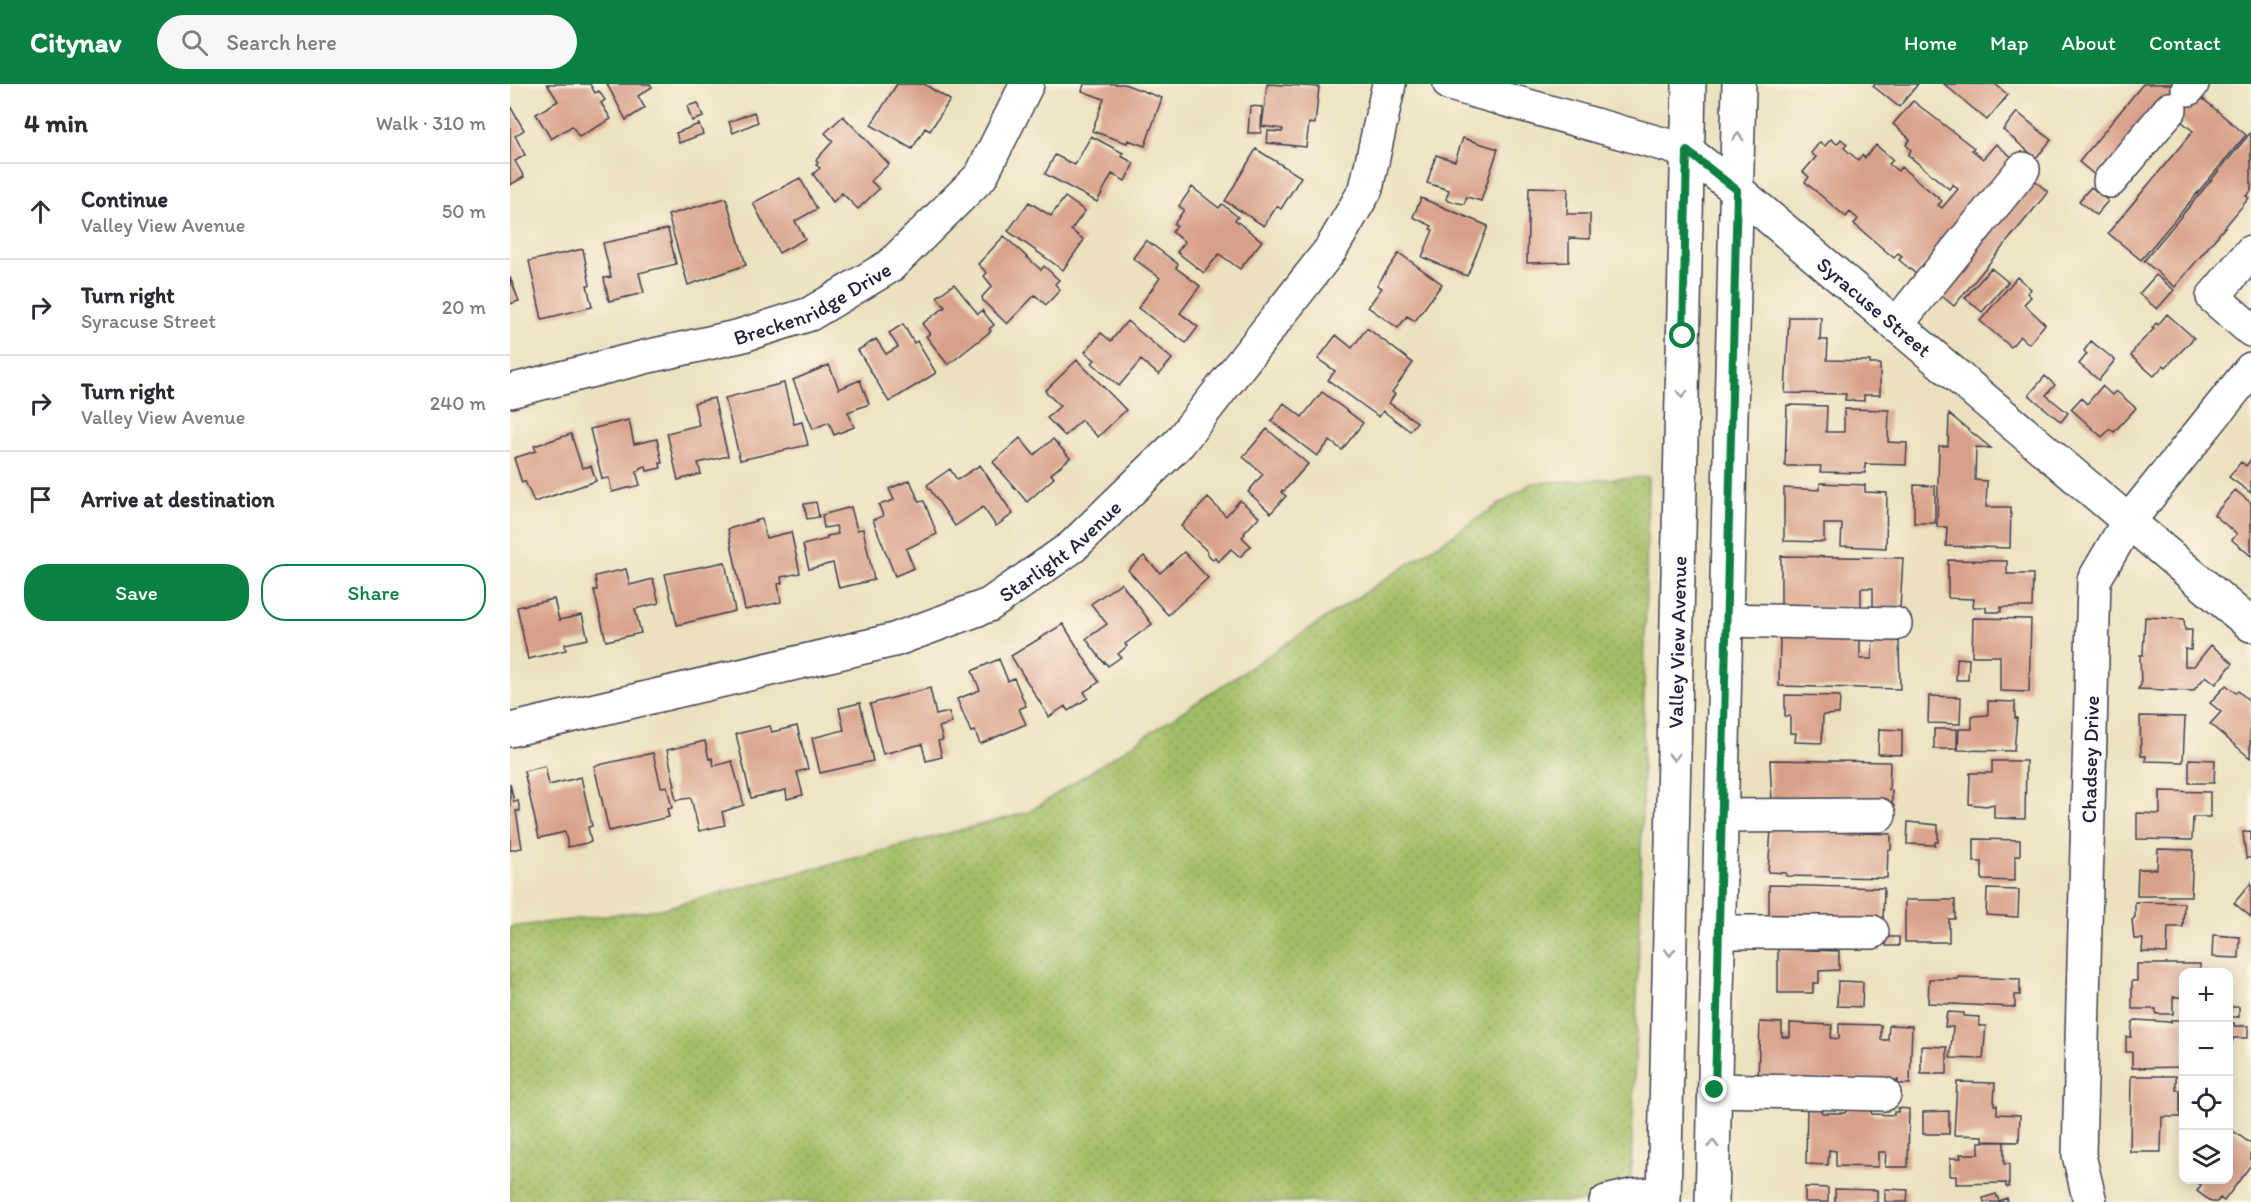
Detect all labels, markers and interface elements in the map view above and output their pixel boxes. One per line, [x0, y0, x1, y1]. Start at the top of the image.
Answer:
search box [157, 15, 577, 69]
text: Citynav [30, 25, 121, 59]
icon: search [178, 26, 211, 59]
text: Search here [226, 29, 337, 56]
text: Home [1904, 30, 1957, 55]
text: Map [1990, 30, 2029, 55]
text: About [2062, 30, 2116, 55]
text: Contact [2149, 30, 2221, 55]
text: 4 min [24, 107, 88, 139]
text: Walk · 310 m [376, 111, 486, 135]
one-way arrow [1732, 132, 1744, 141]
text: Continue [81, 186, 168, 213]
icon: ahead [24, 195, 57, 228]
text: 50 m [442, 199, 486, 223]
text: Valley View Avenue [81, 213, 245, 237]
street label: Syracuse Street [1812, 251, 1937, 362]
street label: Breckenridge Drive [730, 256, 895, 350]
text: Turn right [81, 282, 175, 309]
icon: right [24, 291, 57, 324]
text: 20 m [442, 295, 486, 319]
text: Syracuse Street [81, 309, 216, 333]
route start [1669, 322, 1695, 348]
text: Turn right [81, 378, 175, 405]
icon: right [24, 387, 57, 420]
one-way arrow [1676, 390, 1688, 399]
text: 240 m [430, 391, 486, 415]
text: Valley View Avenue [81, 405, 245, 429]
icon: arrive [24, 483, 57, 516]
text: Arrive at destination [81, 486, 275, 513]
street label: Starlight Avenue [994, 494, 1126, 607]
street label: Valley View Avenue [1662, 556, 1691, 729]
button: Save [24, 564, 249, 621]
button: Share [261, 564, 486, 621]
street label: Chadsey Drive [2075, 695, 2103, 824]
one-way arrow [1668, 752, 1680, 761]
one-way arrow [1664, 947, 1676, 956]
map controls [2179, 968, 2233, 1184]
button: + [2179, 968, 2233, 1022]
button: − [2179, 1022, 2233, 1076]
route end [1701, 1076, 1727, 1102]
button: locate [2179, 1076, 2233, 1130]
button: layers [2179, 1130, 2233, 1184]
one-way arrow [1707, 1139, 1720, 1148]

